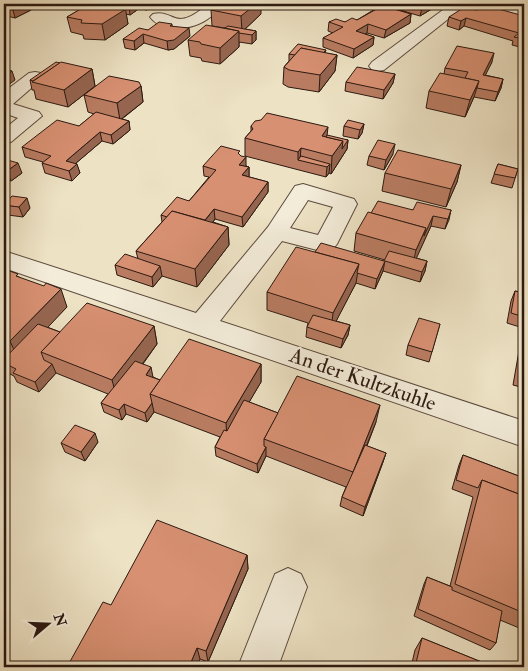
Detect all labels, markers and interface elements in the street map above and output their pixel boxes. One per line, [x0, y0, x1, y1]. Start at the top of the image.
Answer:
street label: An der Kultzkuhle [285, 341, 440, 417]
north arrow [22, 598, 72, 648]
text: N [49, 610, 70, 629]

